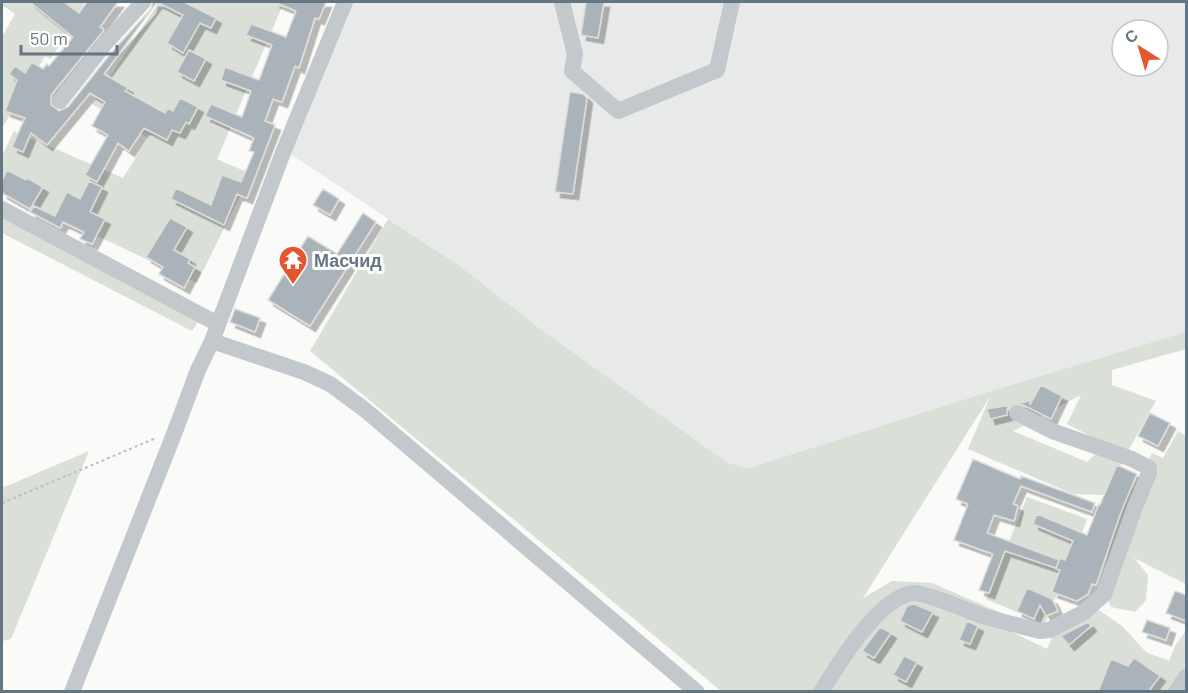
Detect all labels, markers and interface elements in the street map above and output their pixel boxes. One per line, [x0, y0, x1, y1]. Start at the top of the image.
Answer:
scale bar [21, 18, 117, 56]
north arrow [1110, 18, 1170, 78]
text: С [1120, 24, 1141, 47]
text: 50 m [30, 27, 68, 49]
temple icon: Масчид [277, 244, 309, 286]
place label: Масчид [314, 249, 382, 271]

